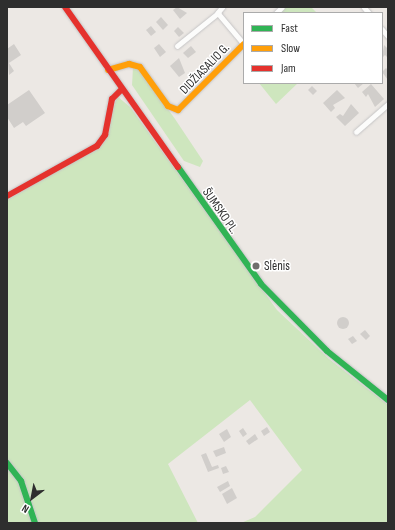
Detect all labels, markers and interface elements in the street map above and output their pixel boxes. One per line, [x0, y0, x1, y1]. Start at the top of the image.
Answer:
legend [243, 12, 383, 84]
text: Fast [281, 21, 298, 36]
street label: DIDŽIASALIO G. [177, 40, 233, 98]
text: Slow [281, 41, 300, 56]
text: Jam [281, 61, 296, 76]
street label: ŠUMSKO PL. [199, 185, 241, 237]
place label: Slėnis [264, 258, 290, 274]
marker: Slėnis [251, 261, 261, 271]
north arrow [12, 478, 52, 518]
text: N [19, 502, 31, 516]

